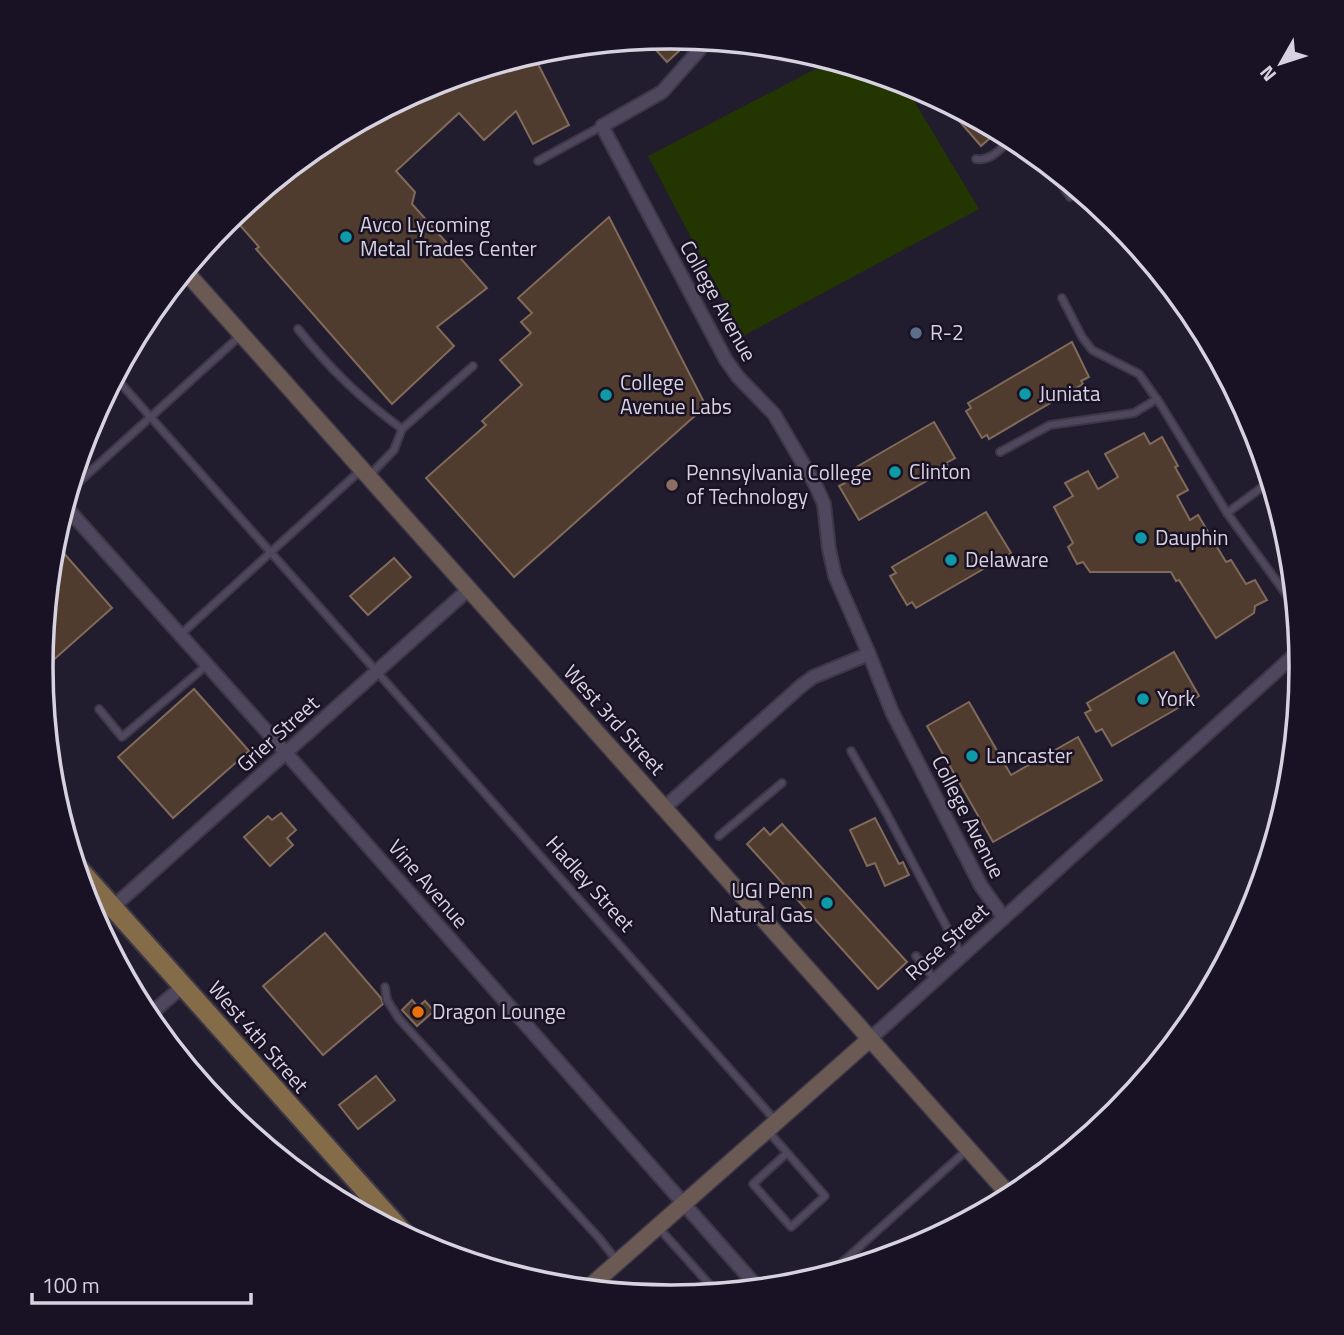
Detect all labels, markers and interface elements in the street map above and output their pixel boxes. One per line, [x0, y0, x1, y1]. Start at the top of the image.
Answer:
north arrow [1246, 28, 1316, 98]
text: N [1252, 60, 1283, 88]
place label: Avco Lycoming Metal Trades Center [360, 208, 537, 264]
marker: Avco Lycoming Metal Trades Center [338, 229, 354, 245]
street label: College Avenue [672, 234, 765, 367]
place label: R-2 [930, 316, 964, 348]
marker: R-2 [908, 325, 924, 341]
place label: College Avenue Labs [620, 366, 732, 422]
place label: Juniata [1039, 377, 1101, 409]
marker: Juniata [1017, 386, 1033, 402]
marker: College Avenue Labs [598, 387, 614, 403]
place label: Clinton [909, 455, 971, 487]
place label: Pennsylvania College of Technology [686, 456, 872, 512]
marker: Clinton [887, 464, 903, 480]
marker: Pennsylvania College of Technology [664, 477, 680, 493]
place label: Dauphin [1155, 521, 1228, 553]
marker: Dauphin [1133, 530, 1149, 546]
place label: Delaware [965, 543, 1049, 575]
marker: Delaware [943, 552, 959, 568]
street label: West 3rd Street [556, 657, 674, 782]
place label: York [1157, 682, 1195, 714]
street label: Grier Street [229, 687, 326, 779]
marker: York [1135, 691, 1151, 707]
place label: Lancaster [986, 739, 1073, 771]
marker: Lancaster [964, 748, 980, 764]
street label: College Avenue [924, 749, 1014, 884]
street label: Hadley Street [539, 828, 643, 939]
street label: Vine Avenue [381, 832, 477, 935]
place label: UGI Penn Natural Gas [709, 874, 813, 930]
marker: UGI Penn Natural Gas [819, 895, 835, 911]
street label: Rose Street [897, 895, 996, 988]
street label: West 4th Street [201, 973, 317, 1100]
place label: Dragon Lounge [432, 995, 566, 1027]
marker: Dragon Lounge [410, 1004, 426, 1020]
scale bar [32, 1262, 250, 1306]
text: 100 m [42, 1269, 99, 1301]

